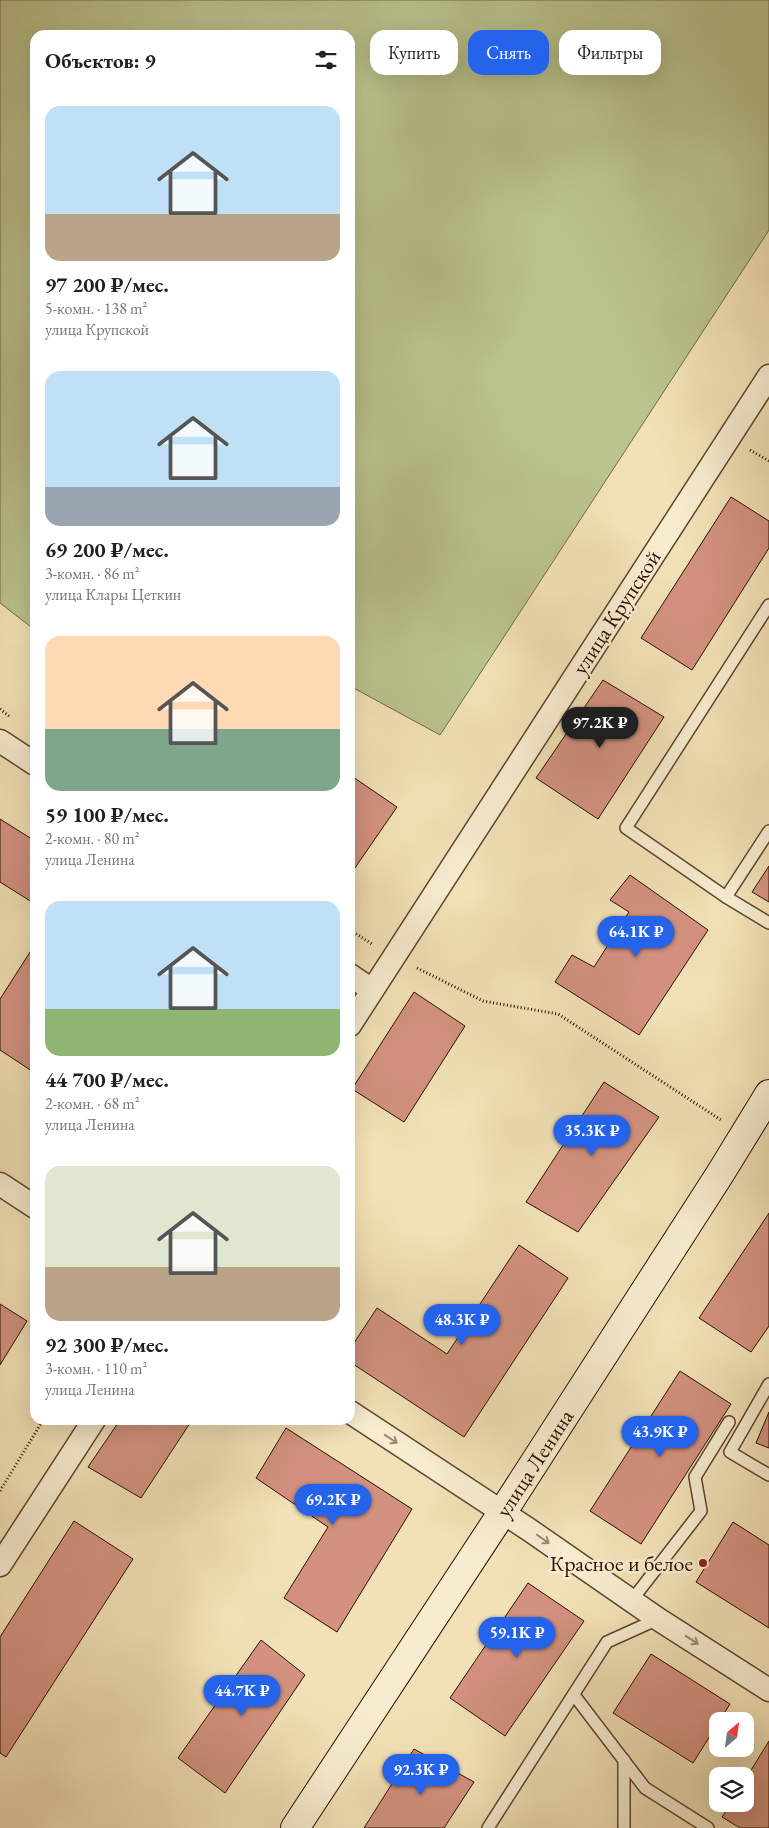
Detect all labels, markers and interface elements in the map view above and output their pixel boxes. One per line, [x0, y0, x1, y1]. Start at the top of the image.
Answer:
chip: Купить [370, 30, 458, 75]
chip: Снять [468, 30, 549, 75]
chip: Фильтры [559, 30, 661, 75]
icon: filters [312, 46, 340, 74]
text: Объектов: 9 [45, 47, 156, 74]
icon: home [148, 138, 238, 228]
text: 97 200 ₽/мес. [45, 271, 169, 298]
text: 5-комн. · 138 m² [45, 298, 147, 319]
text: улица Крупской [45, 319, 149, 340]
icon: home [148, 403, 238, 493]
text: 69 200 ₽/мес. [45, 536, 169, 563]
street label: улица Крупской [565, 544, 668, 680]
text: 3-комн. · 86 m² [45, 563, 140, 584]
text: улица Клары Цеткин [45, 584, 181, 605]
icon: home [148, 668, 238, 758]
pin: 97.2K ₽ [554, 706, 646, 749]
text: 97.2K ₽ [572, 712, 628, 733]
text: 59 100 ₽/мес. [45, 801, 169, 828]
text: 2-комн. · 80 m² [45, 828, 140, 849]
text: улица Ленина [45, 849, 135, 870]
pin: 64.1K ₽ [590, 916, 682, 958]
text: 64.1K ₽ [608, 921, 664, 942]
icon: home [148, 933, 238, 1023]
text: 44 700 ₽/мес. [45, 1066, 169, 1093]
text: 2-комн. · 68 m² [45, 1093, 140, 1114]
text: улица Ленина [45, 1114, 135, 1135]
pin: 35.3K ₽ [546, 1114, 638, 1157]
text: 35.3K ₽ [564, 1120, 620, 1141]
icon: home [148, 1198, 238, 1288]
pin: 48.3K ₽ [416, 1304, 508, 1346]
text: 48.3K ₽ [434, 1309, 490, 1330]
text: 92 300 ₽/мес. [45, 1331, 169, 1358]
text: 3-комн. · 110 m² [45, 1358, 147, 1379]
text: улица Ленина [45, 1379, 135, 1400]
street label: улица Ленина [489, 1403, 580, 1523]
pin: 43.9K ₽ [614, 1416, 706, 1458]
text: 43.9K ₽ [632, 1421, 688, 1442]
one-way arrow [384, 1434, 398, 1444]
pin: 69.2K ₽ [287, 1484, 379, 1526]
text: 69.2K ₽ [305, 1489, 361, 1510]
one-way arrow [536, 1534, 550, 1544]
place label: Красное и белое [550, 1549, 693, 1578]
marker: Красное и белое [697, 1557, 709, 1569]
pin: 59.1K ₽ [471, 1616, 563, 1659]
text: 59.1K ₽ [489, 1622, 545, 1643]
one-way arrow [685, 1635, 699, 1646]
pin: 44.7K ₽ [196, 1674, 288, 1717]
text: 44.7K ₽ [214, 1680, 270, 1701]
north arrow [709, 1712, 754, 1758]
map controls [709, 1712, 754, 1812]
pin: 92.3K ₽ [375, 1754, 467, 1796]
text: 92.3K ₽ [393, 1759, 449, 1780]
button: layers [709, 1767, 754, 1812]

